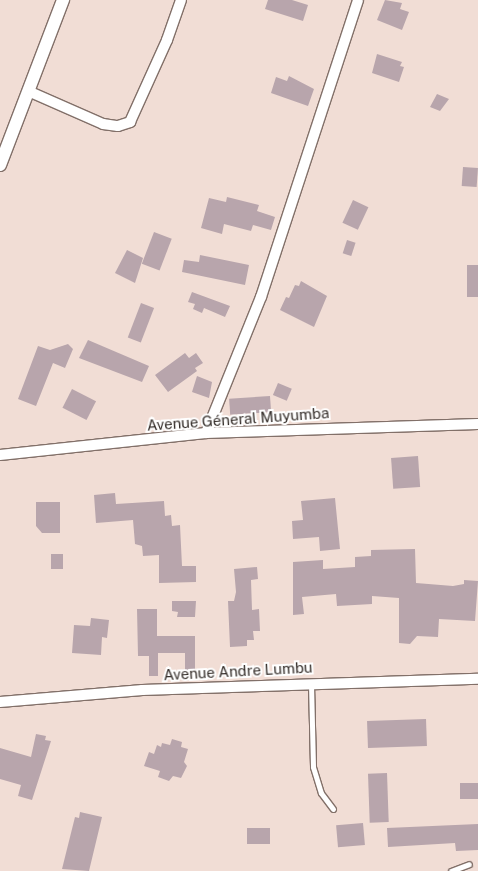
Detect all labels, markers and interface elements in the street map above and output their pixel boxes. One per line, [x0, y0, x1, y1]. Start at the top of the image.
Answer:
street label: Avenue Géneral Muyumba [146, 404, 330, 434]
street label: Avenue Andre Lumbu [163, 658, 313, 684]

